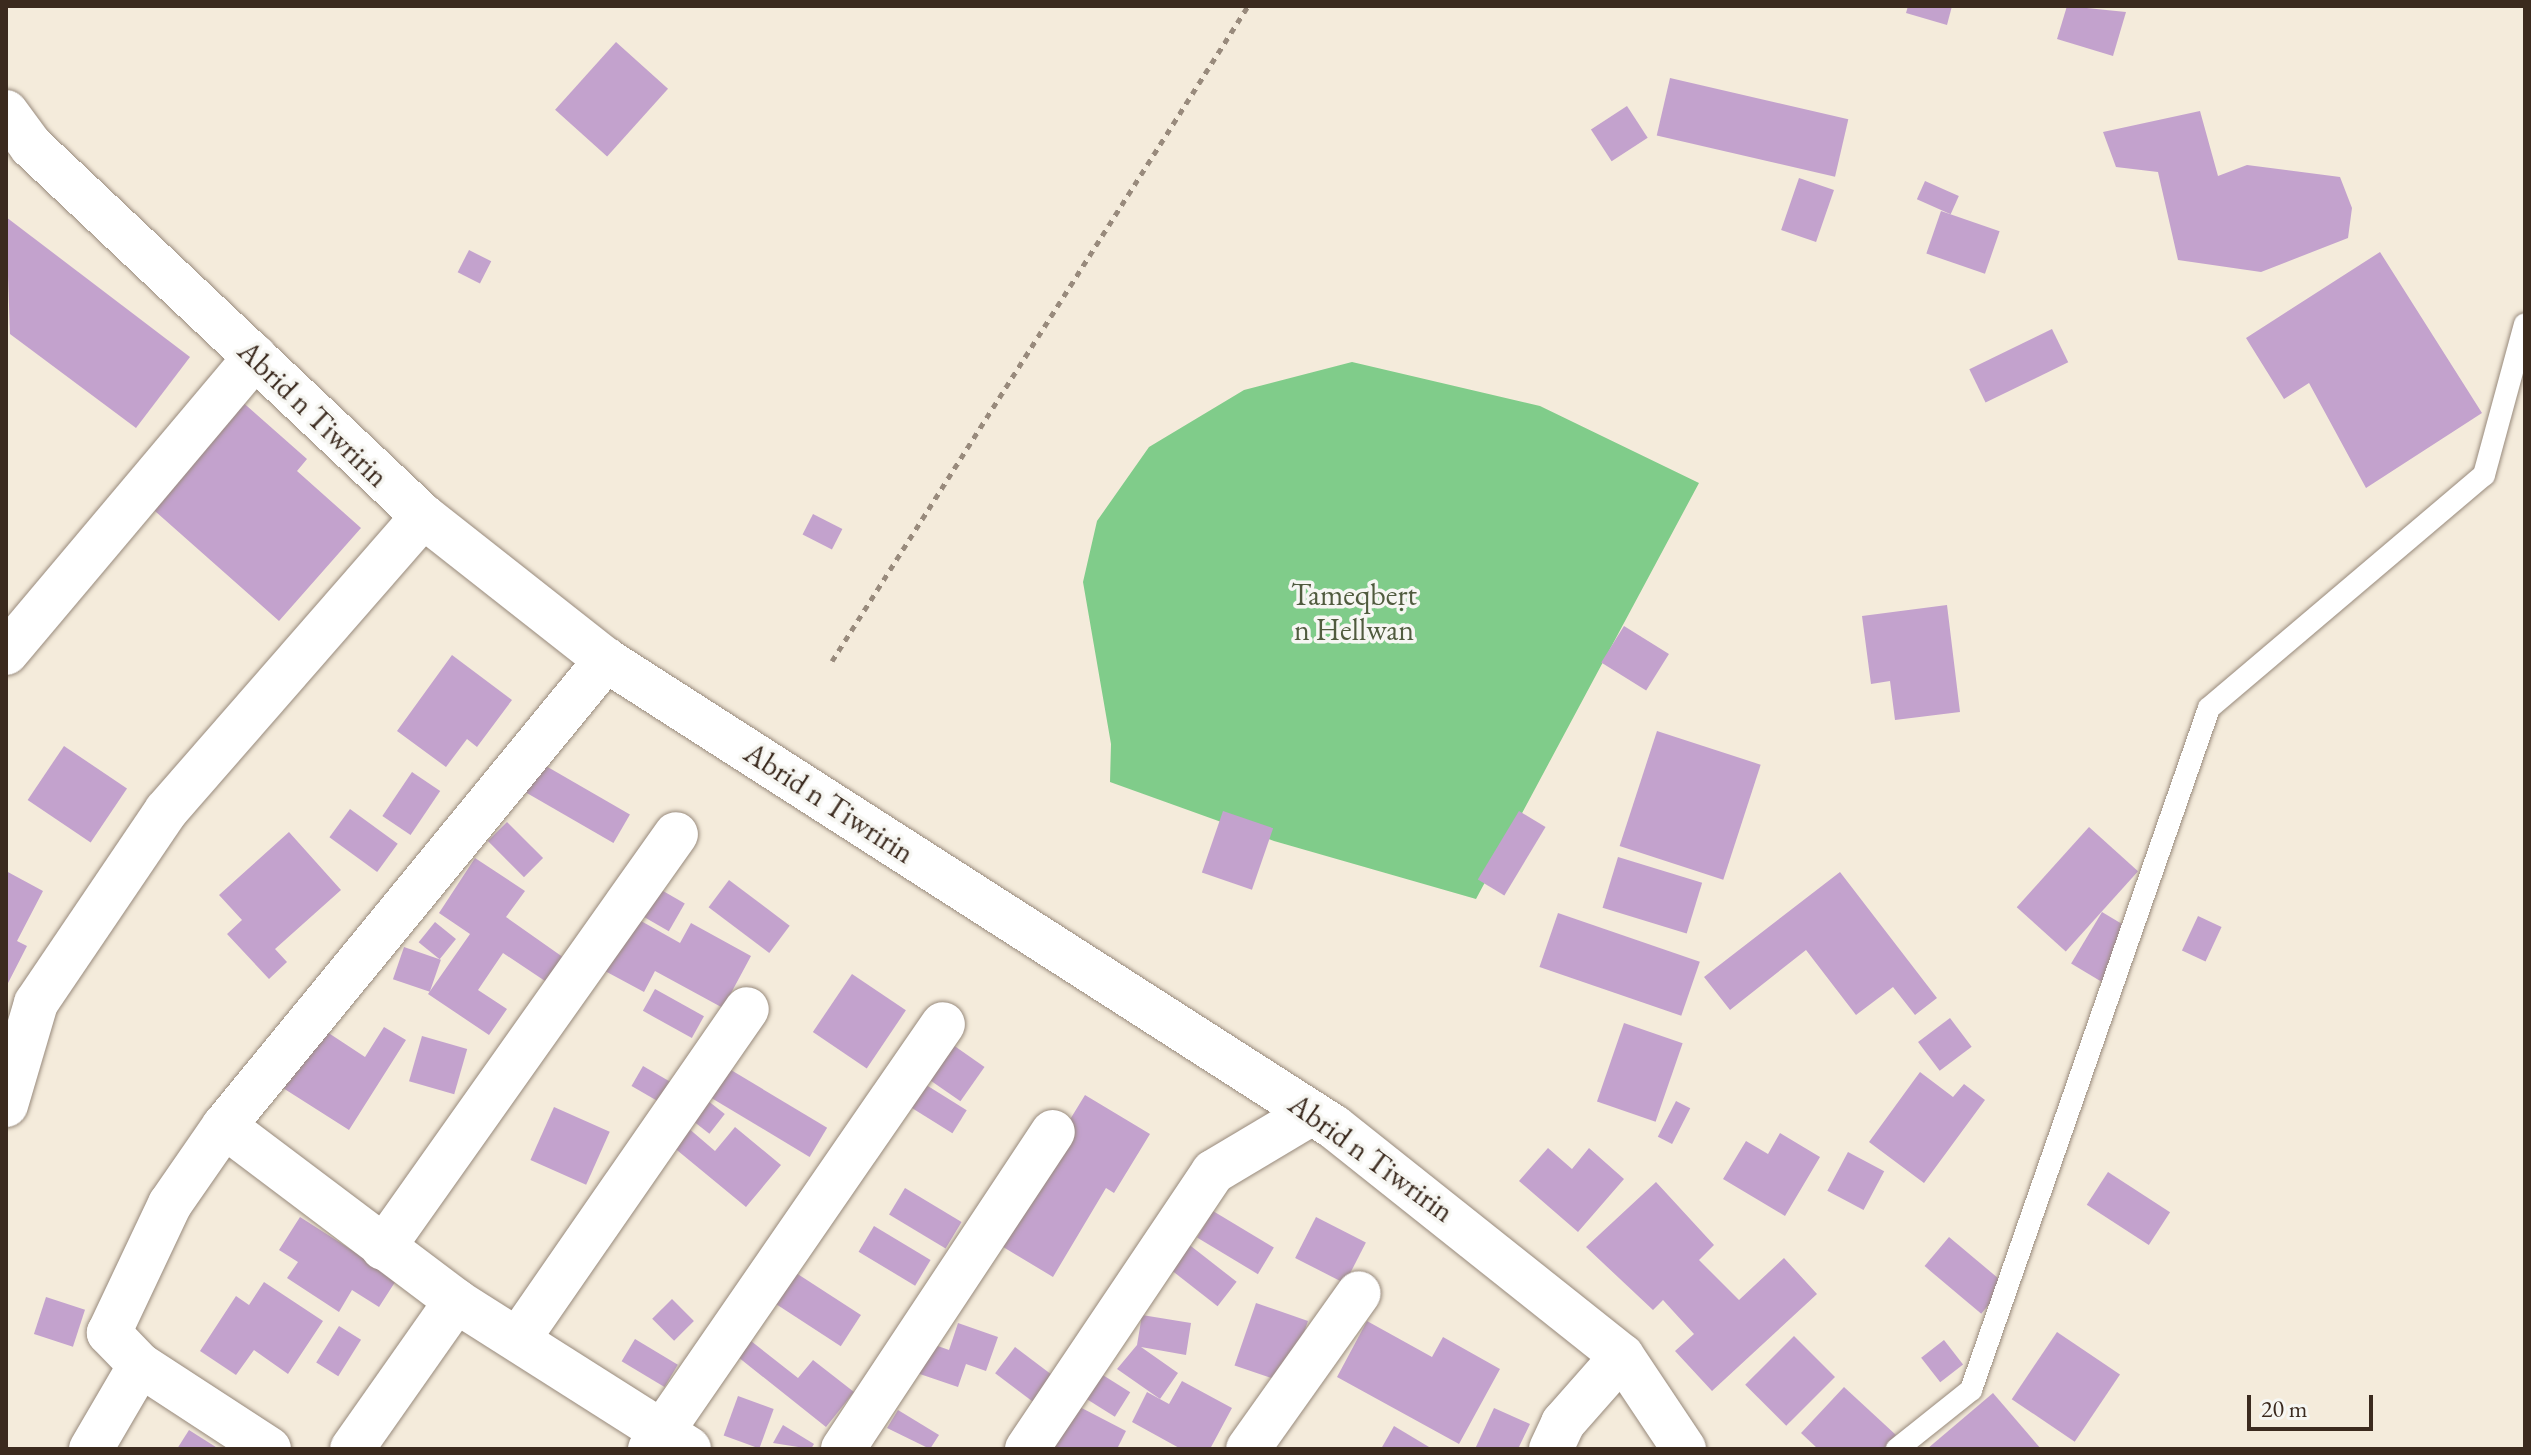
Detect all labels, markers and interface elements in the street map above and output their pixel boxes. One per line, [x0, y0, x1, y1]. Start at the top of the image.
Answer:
street label: Abrid n Tiwririn [230, 333, 396, 495]
park label: Tameqbeṛt n Hellwan [1291, 577, 1417, 648]
street label: Abrid n Tiwririn [737, 735, 921, 871]
street label: Abrid n Tiwririn [1281, 1086, 1461, 1230]
scale bar [2251, 1379, 2377, 1429]
text: 20 m [2261, 1393, 2308, 1424]

